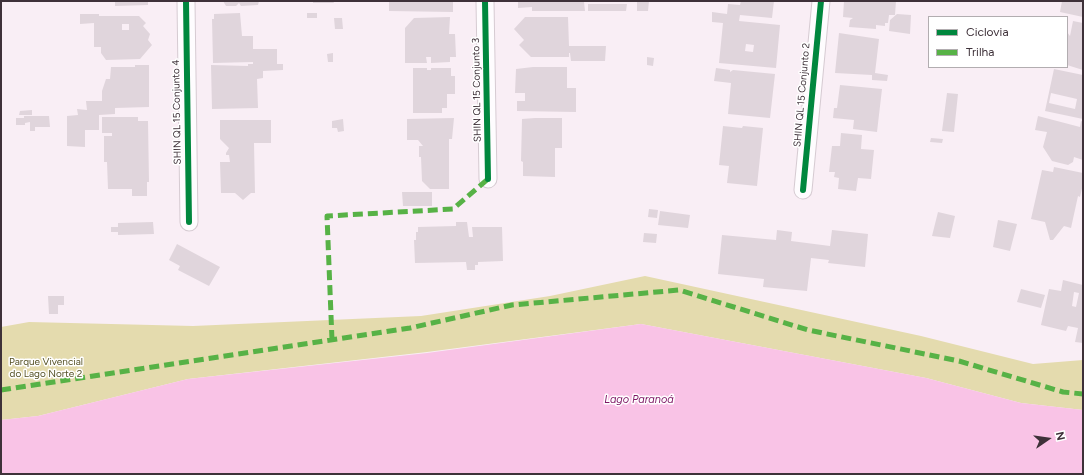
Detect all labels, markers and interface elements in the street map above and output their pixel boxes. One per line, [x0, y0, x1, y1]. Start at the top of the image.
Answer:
legend [928, 16, 1068, 68]
text: Ciclovia [966, 25, 1009, 39]
street label: SHIN QL 15 Conjunto 3 [470, 38, 484, 142]
street label: SHIN QL 15 Conjunto 2 [791, 42, 813, 148]
text: Trilha [966, 45, 994, 59]
street label: SHIN QL 15 Conjunto 4 [170, 59, 184, 165]
park label: Parque Vivencial do Lago Norte 2 [9, 356, 83, 380]
water label: Lago Paranoá [604, 393, 674, 407]
north arrow [1028, 419, 1068, 459]
text: N [1053, 431, 1067, 442]

